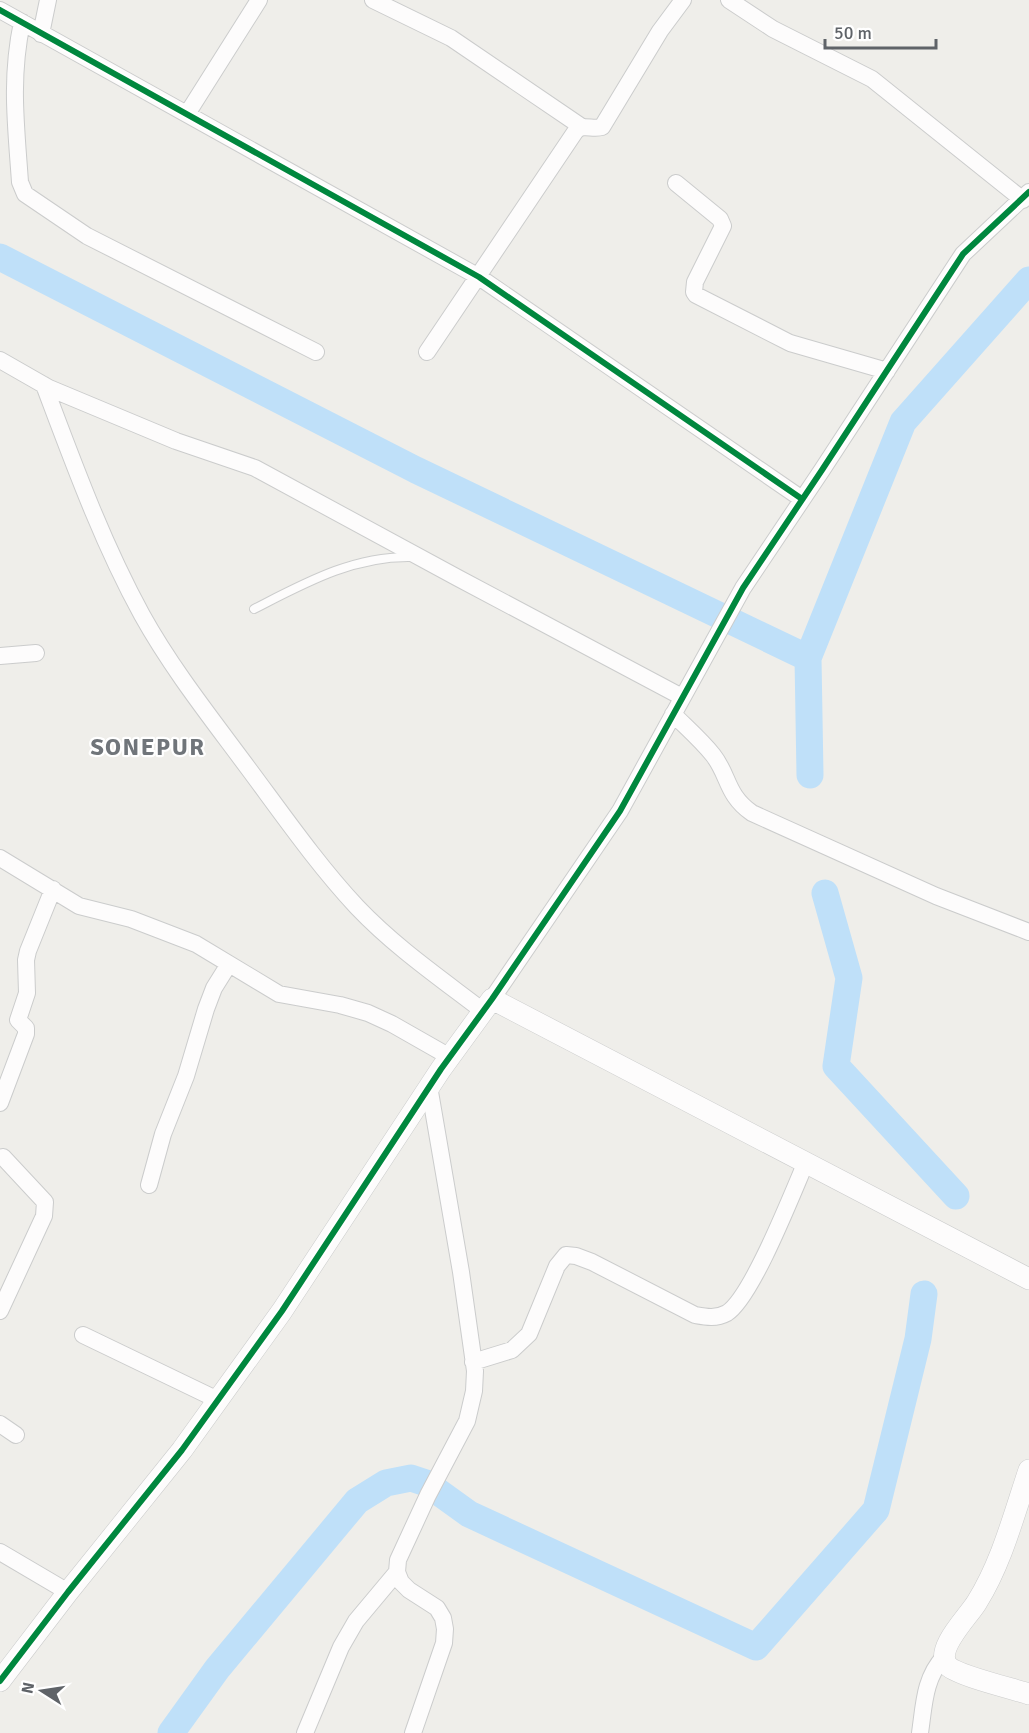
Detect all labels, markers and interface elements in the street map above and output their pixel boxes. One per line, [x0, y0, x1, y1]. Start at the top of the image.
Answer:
scale bar [825, 12, 936, 50]
text: 50 m [834, 22, 872, 44]
district label: SONEPUR [90, 732, 206, 762]
north arrow [12, 1661, 72, 1721]
text: N [17, 1681, 39, 1696]

